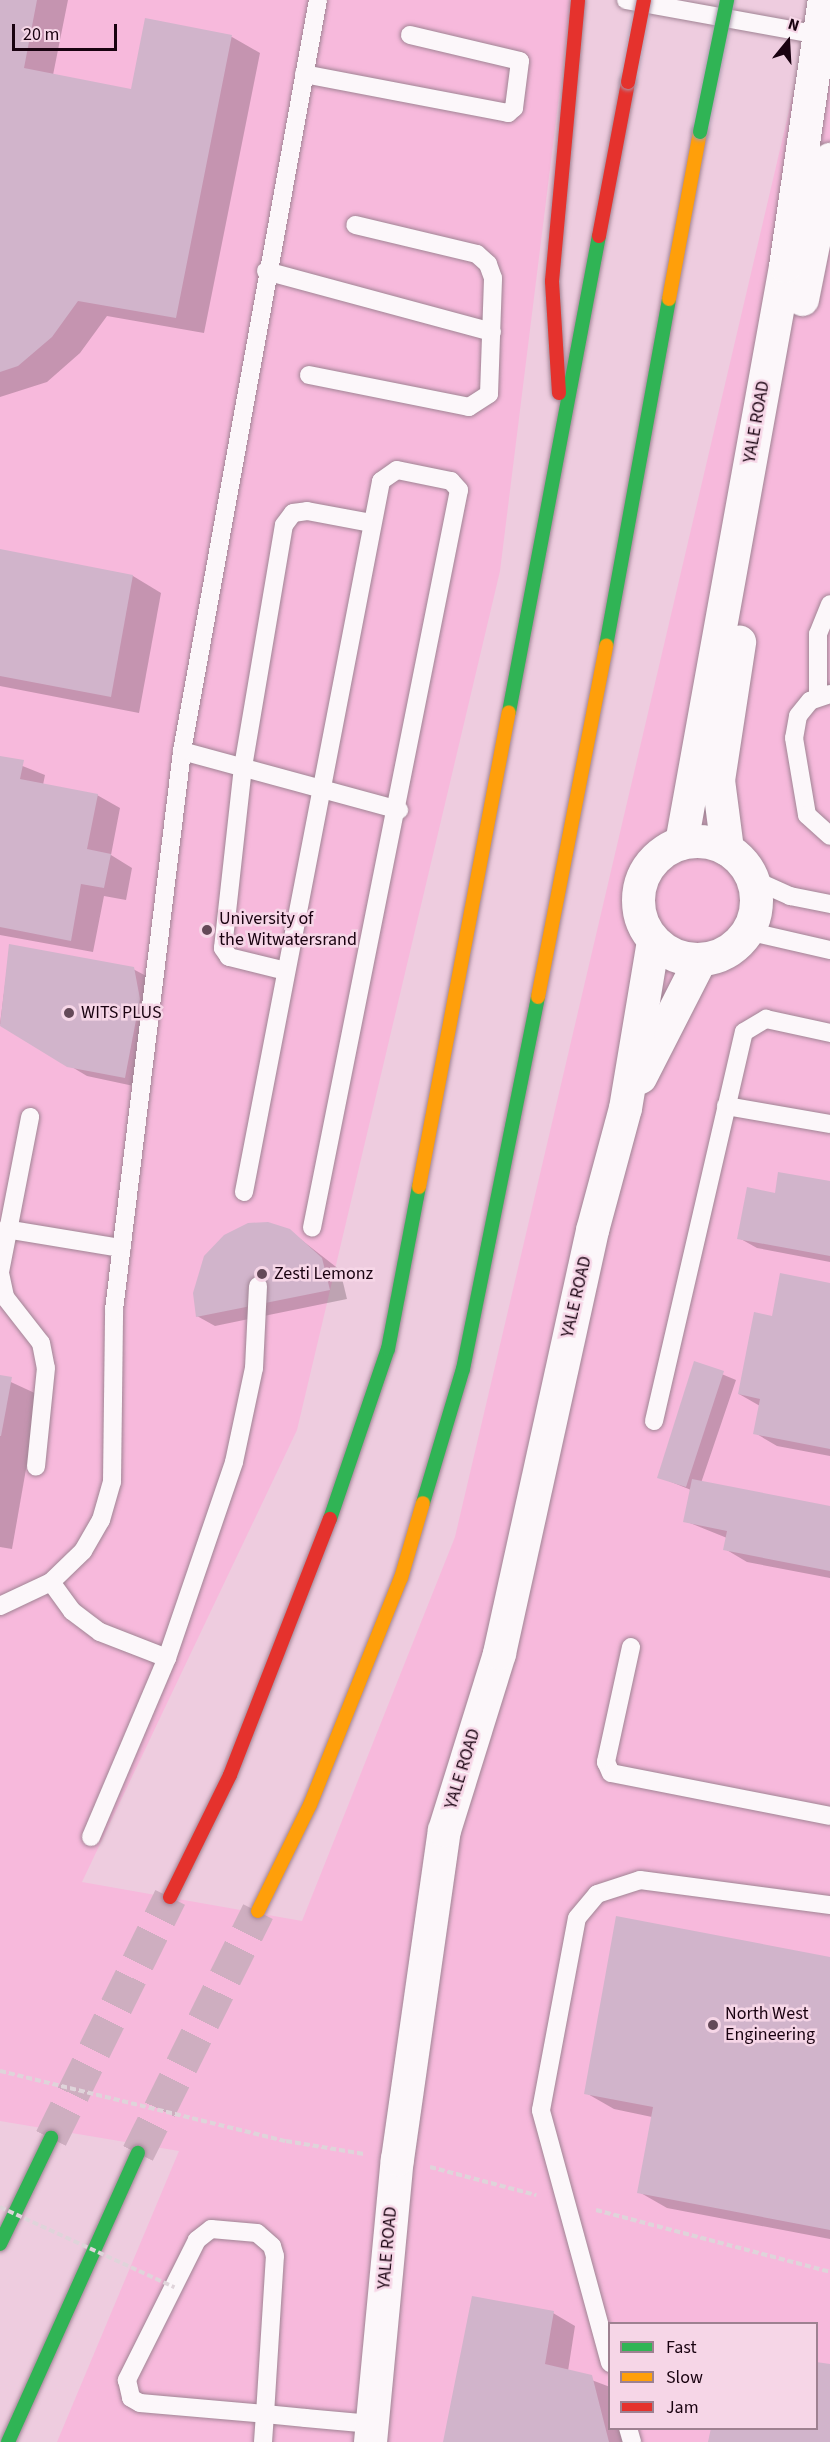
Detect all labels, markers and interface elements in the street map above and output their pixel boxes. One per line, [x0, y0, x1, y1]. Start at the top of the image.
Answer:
scale bar [15, 12, 120, 50]
north arrow [758, 12, 818, 72]
text: N [785, 13, 802, 37]
text: 20 m [23, 22, 59, 47]
street label: YALE ROAD [739, 379, 775, 465]
place label: University of the Witwatersrand [219, 909, 357, 952]
marker: University of the Witwatersrand [200, 923, 214, 937]
place label: WITS PLUS [81, 1002, 162, 1024]
marker: WITS PLUS [62, 1006, 76, 1020]
street label: YALE ROAD [557, 1254, 597, 1340]
place label: Zesti Lemonz [274, 1263, 373, 1285]
marker: Zesti Lemonz [255, 1267, 269, 1281]
street label: YALE ROAD [441, 1726, 485, 1812]
place label: North West Engineering [725, 2004, 815, 2046]
marker: North West Engineering [706, 2018, 720, 2032]
street label: YALE ROAD [374, 2206, 402, 2290]
legend [608, 2322, 818, 2430]
text: Fast [666, 2335, 697, 2360]
text: Slow [666, 2365, 703, 2390]
text: Jam [666, 2395, 699, 2420]

